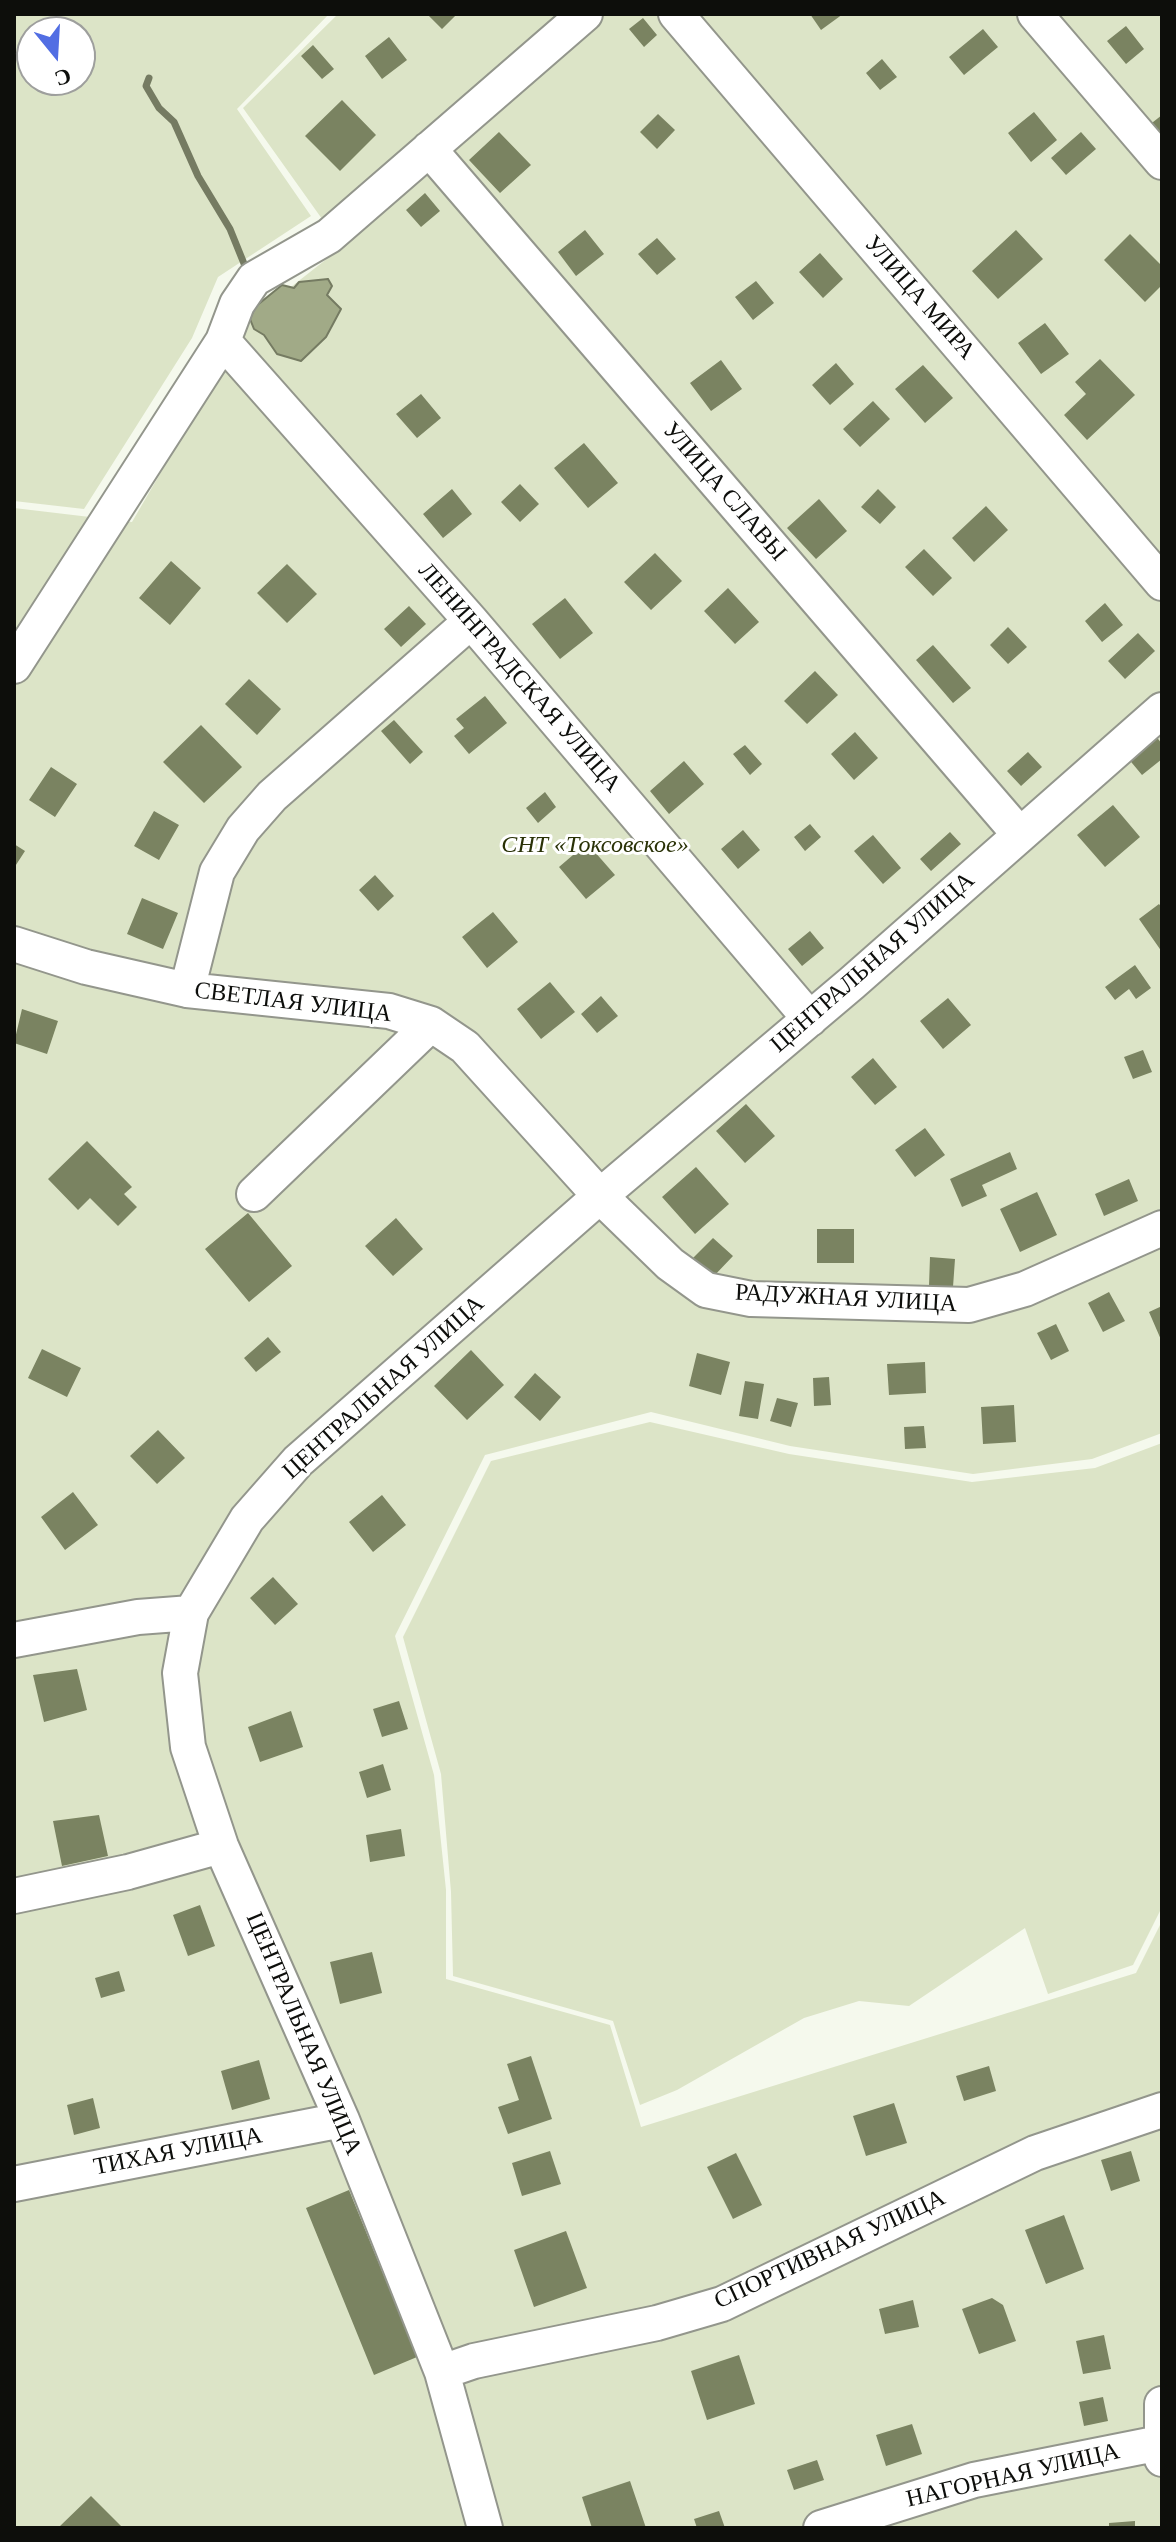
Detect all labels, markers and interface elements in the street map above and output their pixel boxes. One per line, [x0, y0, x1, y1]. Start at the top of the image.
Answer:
north arrow [16, 16, 96, 96]
text: С [52, 63, 74, 92]
street label: УЛИЦА МИРА [857, 230, 981, 366]
street label: УЛИЦА СЛАВЫ [656, 417, 792, 567]
street label: ЛЕНИНГРАДСКАЯ УЛИЦА [411, 557, 627, 799]
park label: СНТ «Токсовское» [501, 832, 689, 860]
street label: ЦЕНТРАЛЬНАЯ УЛИЦА [765, 867, 981, 1059]
street label: СВЕТЛАЯ УЛИЦА [193, 977, 393, 1029]
street label: РАДУЖНАЯ УЛИЦА [734, 1279, 958, 1319]
street label: ЦЕНТРАЛЬНАЯ УЛИЦА [277, 1290, 491, 1486]
street label: ЦЕНТРАЛЬНАЯ УЛИЦА [239, 1908, 367, 2160]
street label: ТИХАЯ УЛИЦА [91, 2122, 265, 2182]
street label: СПОРТИВНАЯ УЛИЦА [710, 2184, 950, 2316]
street label: НАГОРНАЯ УЛИЦА [904, 2437, 1122, 2515]

